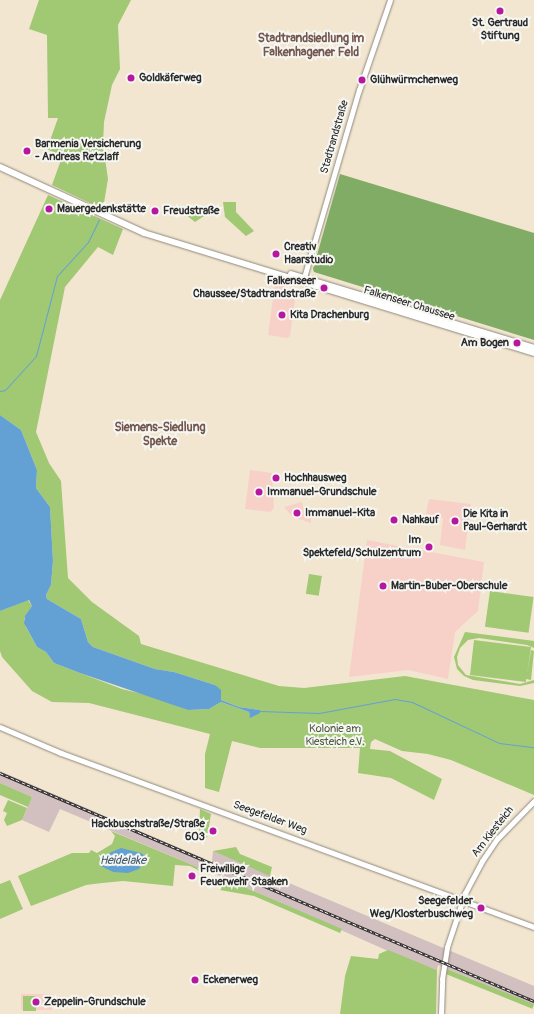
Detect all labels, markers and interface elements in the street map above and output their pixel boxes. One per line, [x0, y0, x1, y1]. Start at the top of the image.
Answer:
marker: St. Gertraud Stiftung [495, 6, 505, 16]
place label: St. Gertraud Stiftung [472, 17, 528, 43]
district label: Stadtrandsiedlung im Falkenhagener Feld [258, 32, 364, 60]
place label: Goldkäferweg [139, 71, 202, 85]
marker: Goldkäferweg [126, 73, 136, 83]
place label: Glühwürmchenweg [370, 73, 458, 87]
marker: Glühwürmchenweg [357, 75, 367, 85]
street label: Stadtrandstraße [318, 99, 352, 175]
place label: Barmenia Versicherung - Andreas Retzlaff [35, 138, 141, 164]
marker: Barmenia Versicherung - Andreas Retzlaff [22, 146, 32, 156]
place label: Mauergedenkstätte [57, 202, 146, 216]
marker: Mauergedenkstätte [44, 204, 54, 214]
place label: Freudstraße [163, 204, 219, 218]
marker: Freudstraße [150, 206, 160, 216]
place label: Creativ Haarstudio [284, 241, 333, 267]
marker: Creativ Haarstudio [271, 249, 281, 259]
place label: Falkenseer Chaussee/Stadtrandstraße [193, 275, 316, 301]
marker: Falkenseer Chaussee/Stadtrandstraße [319, 283, 329, 293]
street label: Falkenseer Chaussee [362, 284, 456, 324]
place label: Kita Drachenburg [290, 308, 369, 322]
marker: Kita Drachenburg [277, 310, 287, 320]
place label: Am Bogen [461, 336, 509, 350]
marker: Am Bogen [512, 338, 522, 348]
district label: Siemens-Siedlung Spekte [115, 421, 205, 449]
place label: Hochhausweg [284, 471, 347, 485]
marker: Hochhausweg [271, 473, 281, 483]
place label: Immanuel-Grundschule [267, 485, 377, 499]
marker: Immanuel-Grundschule [254, 487, 264, 497]
place label: Immanuel-Kita [305, 506, 375, 520]
marker: Immanuel-Kita [292, 508, 302, 518]
place label: Die Kita in Paul-Gerhardt [463, 508, 527, 534]
place label: Nahkauf [402, 513, 439, 527]
marker: Nahkauf [389, 515, 399, 525]
marker: Die Kita in Paul-Gerhardt [450, 516, 460, 526]
place label: Im Spektefeld/Schulzentrum [303, 534, 421, 560]
marker: Im Spektefeld/Schulzentrum [424, 542, 434, 552]
place label: Martin-Buber-Oberschule [391, 579, 507, 593]
marker: Martin-Buber-Oberschule [378, 581, 388, 591]
park label: Kolonie am Kiesteich e.V. [305, 723, 365, 749]
street label: Seegefelder Weg [231, 799, 309, 837]
street label: Am Kiesteich [469, 804, 517, 860]
place label: Hackbuschstraße/Straße 603 [91, 818, 205, 844]
marker: Hackbuschstraße/Straße 603 [208, 826, 218, 836]
water label: Heidelake [100, 854, 146, 868]
place label: Freiwillige Feuerwehr Staaken [200, 863, 288, 889]
marker: Freiwillige Feuerwehr Staaken [187, 871, 197, 881]
place label: Seegefelder Weg/Klosterbuschweg [370, 895, 473, 921]
marker: Seegefelder Weg/Klosterbuschweg [476, 903, 486, 913]
place label: Eckenerweg [203, 973, 258, 987]
marker: Eckenerweg [190, 975, 200, 985]
place label: Zeppelin-Grundschule [44, 995, 146, 1009]
marker: Zeppelin-Grundschule [31, 997, 41, 1007]

